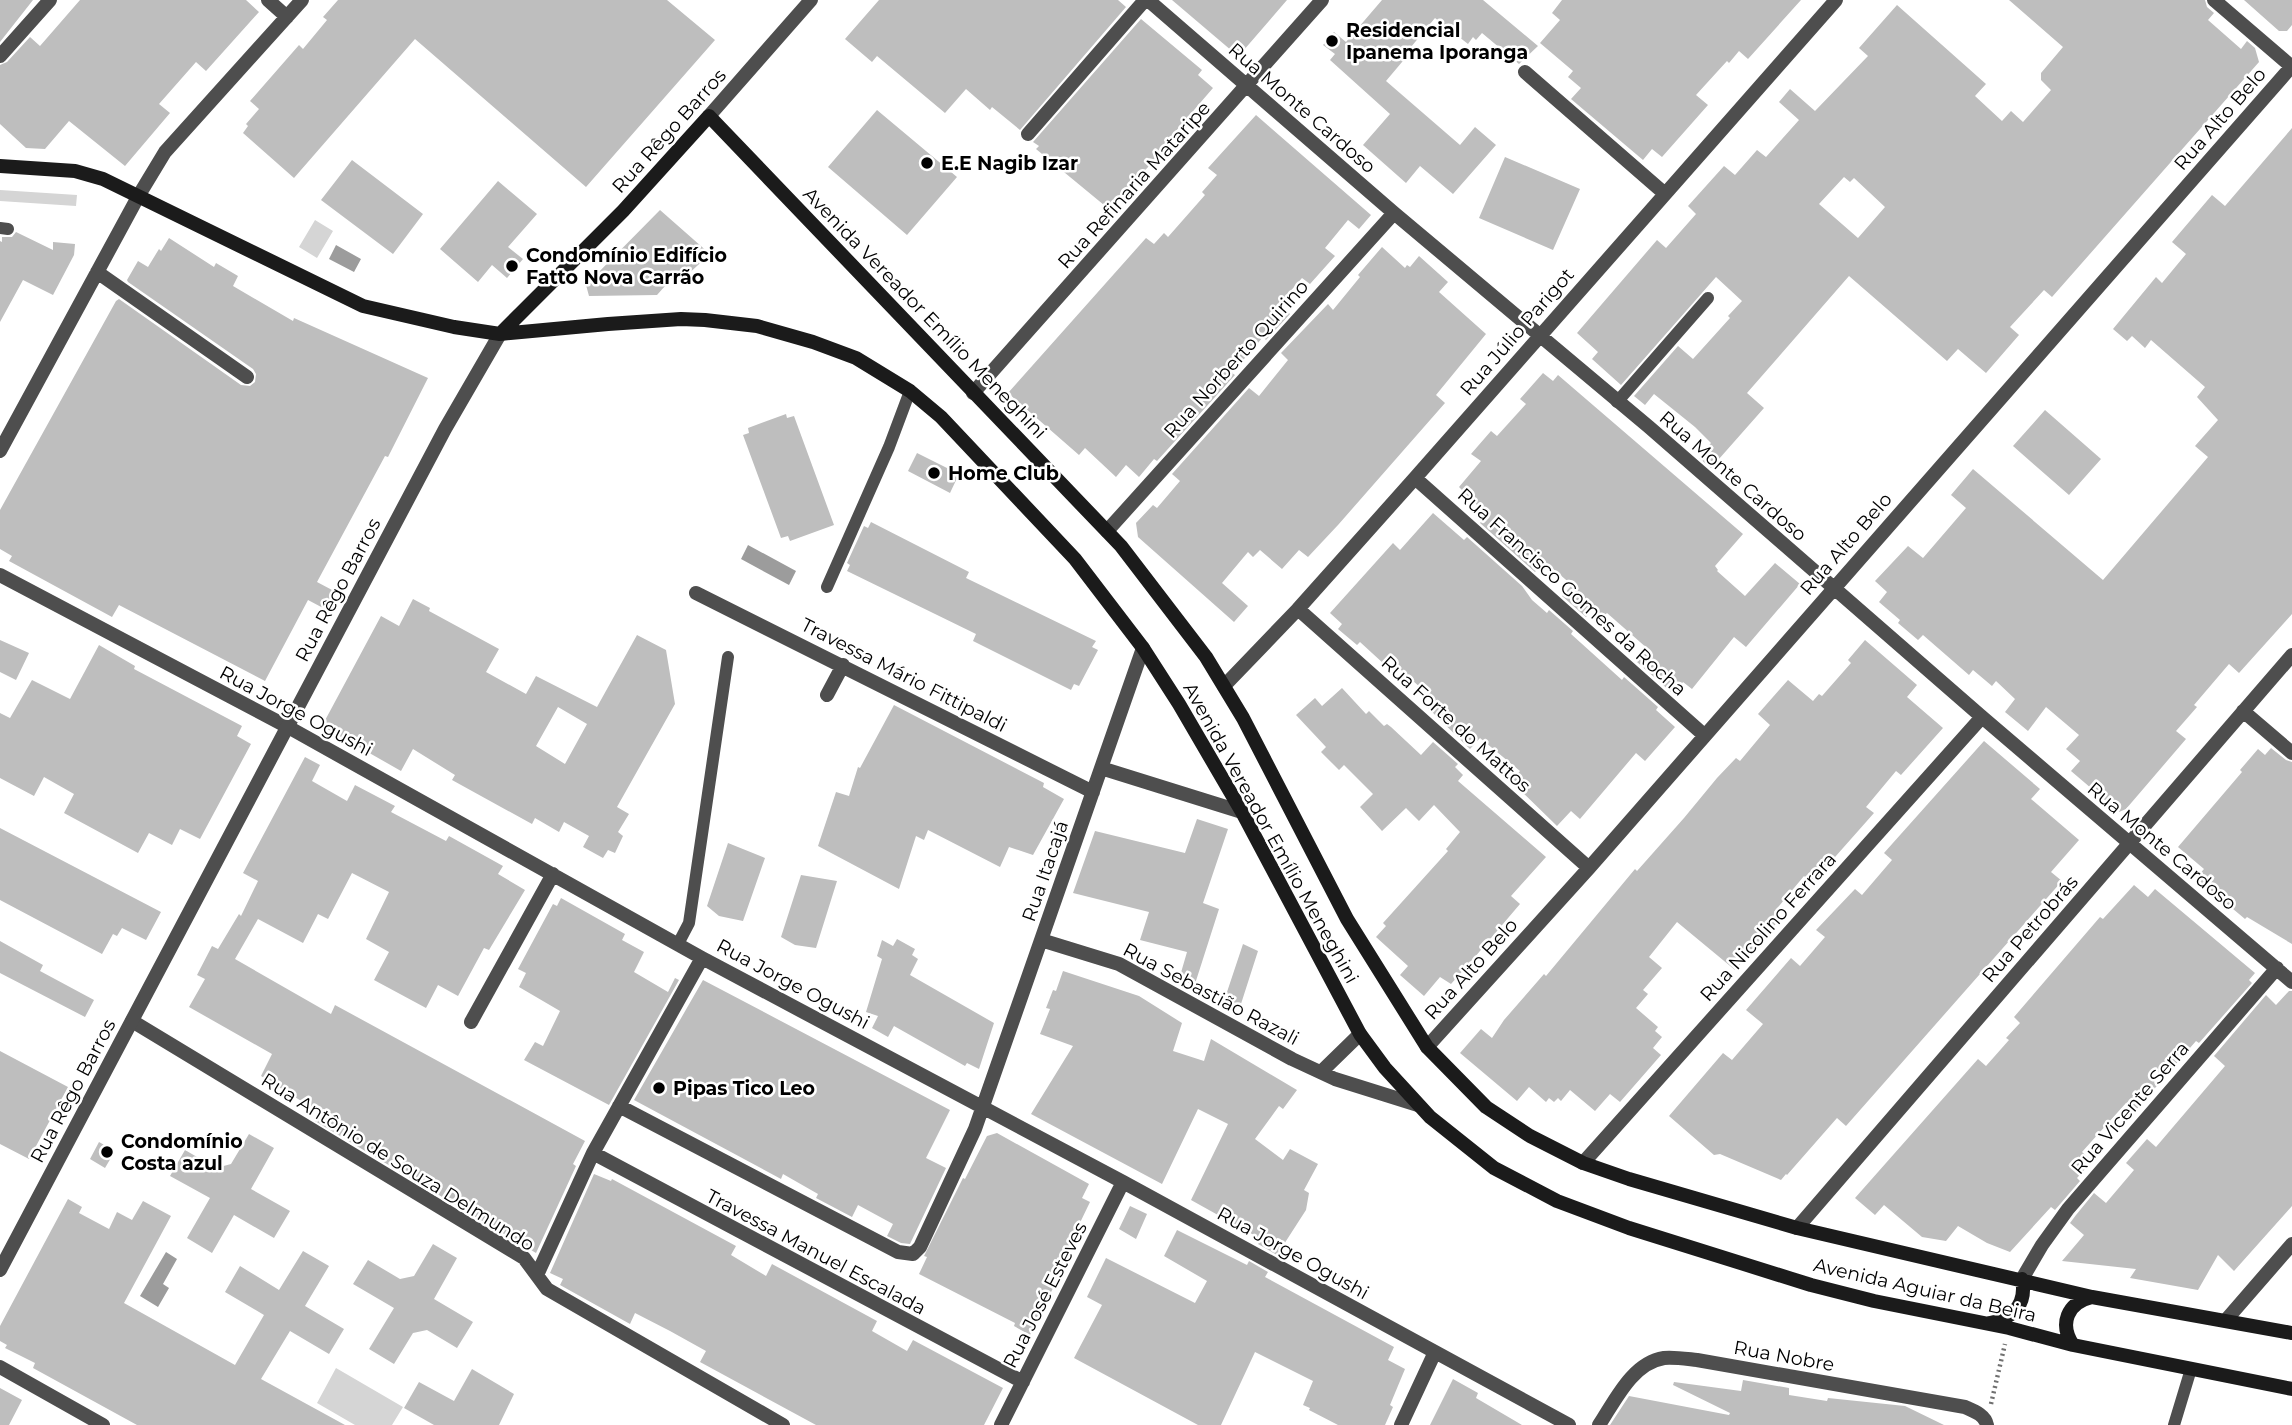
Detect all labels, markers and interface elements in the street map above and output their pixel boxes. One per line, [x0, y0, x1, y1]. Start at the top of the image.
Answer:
place label: Residencial Ipanema Iporanga [1346, 19, 1528, 64]
marker: Residencial Ipanema Iporanga [1324, 33, 1340, 49]
street label: Rua Monte Cardoso [1224, 38, 1380, 178]
street label: Rua Alto Belo [2169, 63, 2271, 175]
street label: Rua Rêgo Barros [607, 64, 731, 198]
street label: Rua Refinaria Mataripe [1053, 97, 1215, 273]
place label: E.E Nagib Izar [941, 152, 1078, 175]
marker: E.E Nagib Izar [919, 155, 935, 171]
street label: Avenida Vereador Emílio Meneghini [798, 183, 1052, 443]
place label: Condomínio Edifício Fatto Nova Carrão [526, 244, 727, 289]
marker: Condomínio Edifício Fatto Nova Carrão [504, 258, 520, 274]
street label: Rua Júlio Parigot [1455, 263, 1579, 401]
street label: Rua Norberto Quirino [1159, 275, 1313, 443]
street label: Rua Monte Cardoso [1655, 406, 1811, 546]
place label: Home Club [948, 462, 1059, 485]
marker: Home Club [926, 465, 942, 481]
street label: Rua Francisco Gomes da Rocha [1453, 483, 1691, 701]
street label: Rua Alto Belo [1795, 488, 1897, 600]
street label: Rua Rêgo Barros [290, 514, 386, 666]
street label: Travessa Mário Fittipaldi [797, 613, 1011, 737]
street label: Rua Forte do Mattos [1377, 651, 1535, 797]
street label: Rua Jorge Ogushi [216, 661, 376, 761]
street label: Avenida Vereador Emílio Meneghini [1178, 679, 1364, 987]
street label: Rua Monte Cardoso [2083, 777, 2241, 915]
street label: Rua Itacajá [1017, 817, 1073, 925]
street label: Rua Nicolino Ferrara [1695, 848, 1841, 1006]
street label: Rua Petrobrás [1977, 871, 2083, 987]
street label: Rua Alto Belo [1420, 914, 1523, 1024]
street label: Rua Jorge Ogushi [713, 934, 873, 1034]
street label: Rua Sebastião Razali [1119, 938, 1303, 1050]
street label: Rua Rêgo Barros [25, 1015, 121, 1167]
street label: Rua Vicente Serra [2066, 1037, 2194, 1179]
street label: Rua Antônio de Souza Delmundo [257, 1068, 539, 1256]
place label: Pipas Tico Leo [673, 1077, 815, 1100]
marker: Pipas Tico Leo [651, 1080, 667, 1096]
place label: Condomínio Costa azul [121, 1130, 243, 1175]
marker: Condomínio Costa azul [99, 1144, 115, 1160]
street label: Travessa Manuel Escalada [702, 1184, 930, 1320]
street label: Rua Jorge Ogushi [1213, 1202, 1373, 1304]
street label: Rua José Esteves [998, 1218, 1092, 1372]
street label: Avenida Aguiar da Beira [1811, 1253, 2039, 1327]
street label: Rua Nobre [1732, 1336, 1836, 1376]

